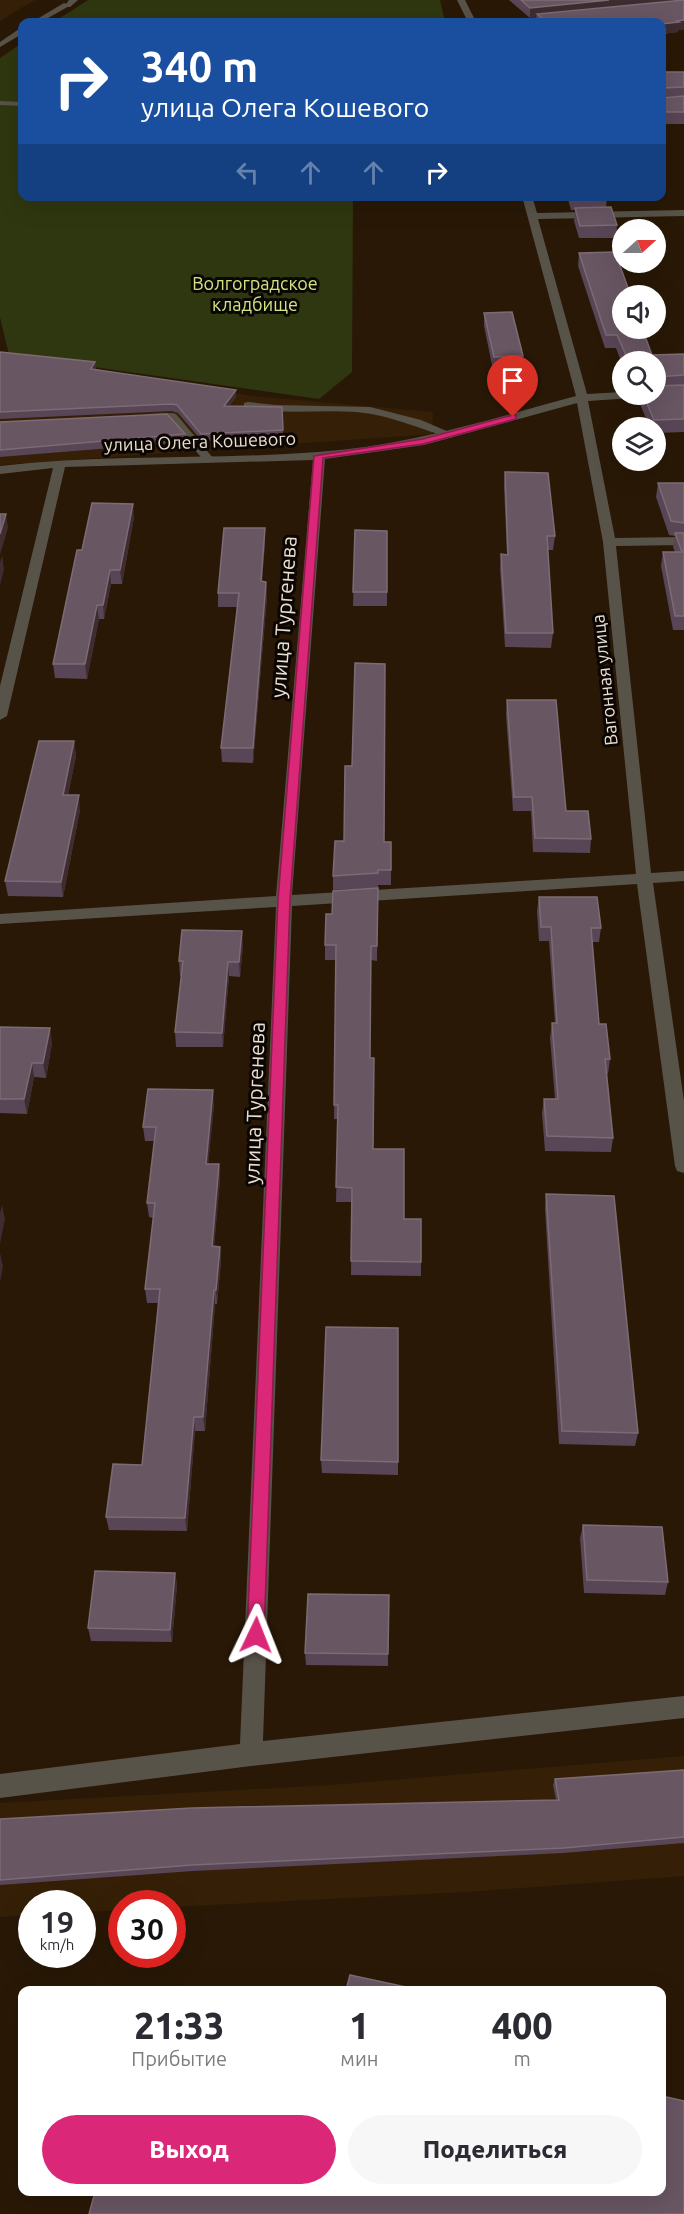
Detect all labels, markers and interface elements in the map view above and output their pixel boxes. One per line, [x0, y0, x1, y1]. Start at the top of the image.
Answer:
icon: right [42, 42, 120, 120]
text: 340 m [141, 43, 258, 90]
text: улица Олега Кошевого [141, 92, 429, 122]
icon: left [231, 156, 264, 189]
icon: ahead [294, 156, 327, 189]
icon: ahead [357, 156, 390, 189]
icon: right [420, 156, 453, 189]
north arrow [612, 219, 666, 273]
map controls [612, 219, 666, 471]
park label: Волгоградское кладбище [192, 273, 318, 314]
button: sound [612, 285, 666, 339]
button: search [612, 351, 666, 405]
pin [487, 355, 538, 417]
icon: arrive [496, 364, 529, 397]
button: layers [612, 417, 666, 471]
street label: улица Олега Кошевого [104, 428, 296, 454]
street label: улица Тургенева [265, 535, 301, 699]
street label: Вагонная улица [587, 613, 621, 747]
street label: улица Тургенева [239, 1021, 269, 1185]
position arrow [224, 1603, 288, 1667]
speed limit sign: 30 [108, 1890, 186, 1968]
text: 19 [40, 1905, 74, 1939]
text: km/h [40, 1936, 74, 1953]
text: 21:33 [134, 2005, 224, 2046]
text: 1 [349, 2005, 370, 2046]
text: 400 [492, 2005, 553, 2046]
text: Прибытие [131, 2047, 227, 2070]
text: мин [340, 2047, 378, 2070]
text: m [514, 2047, 531, 2070]
button: Выход [42, 2115, 336, 2184]
button: Поделиться [348, 2115, 642, 2184]

